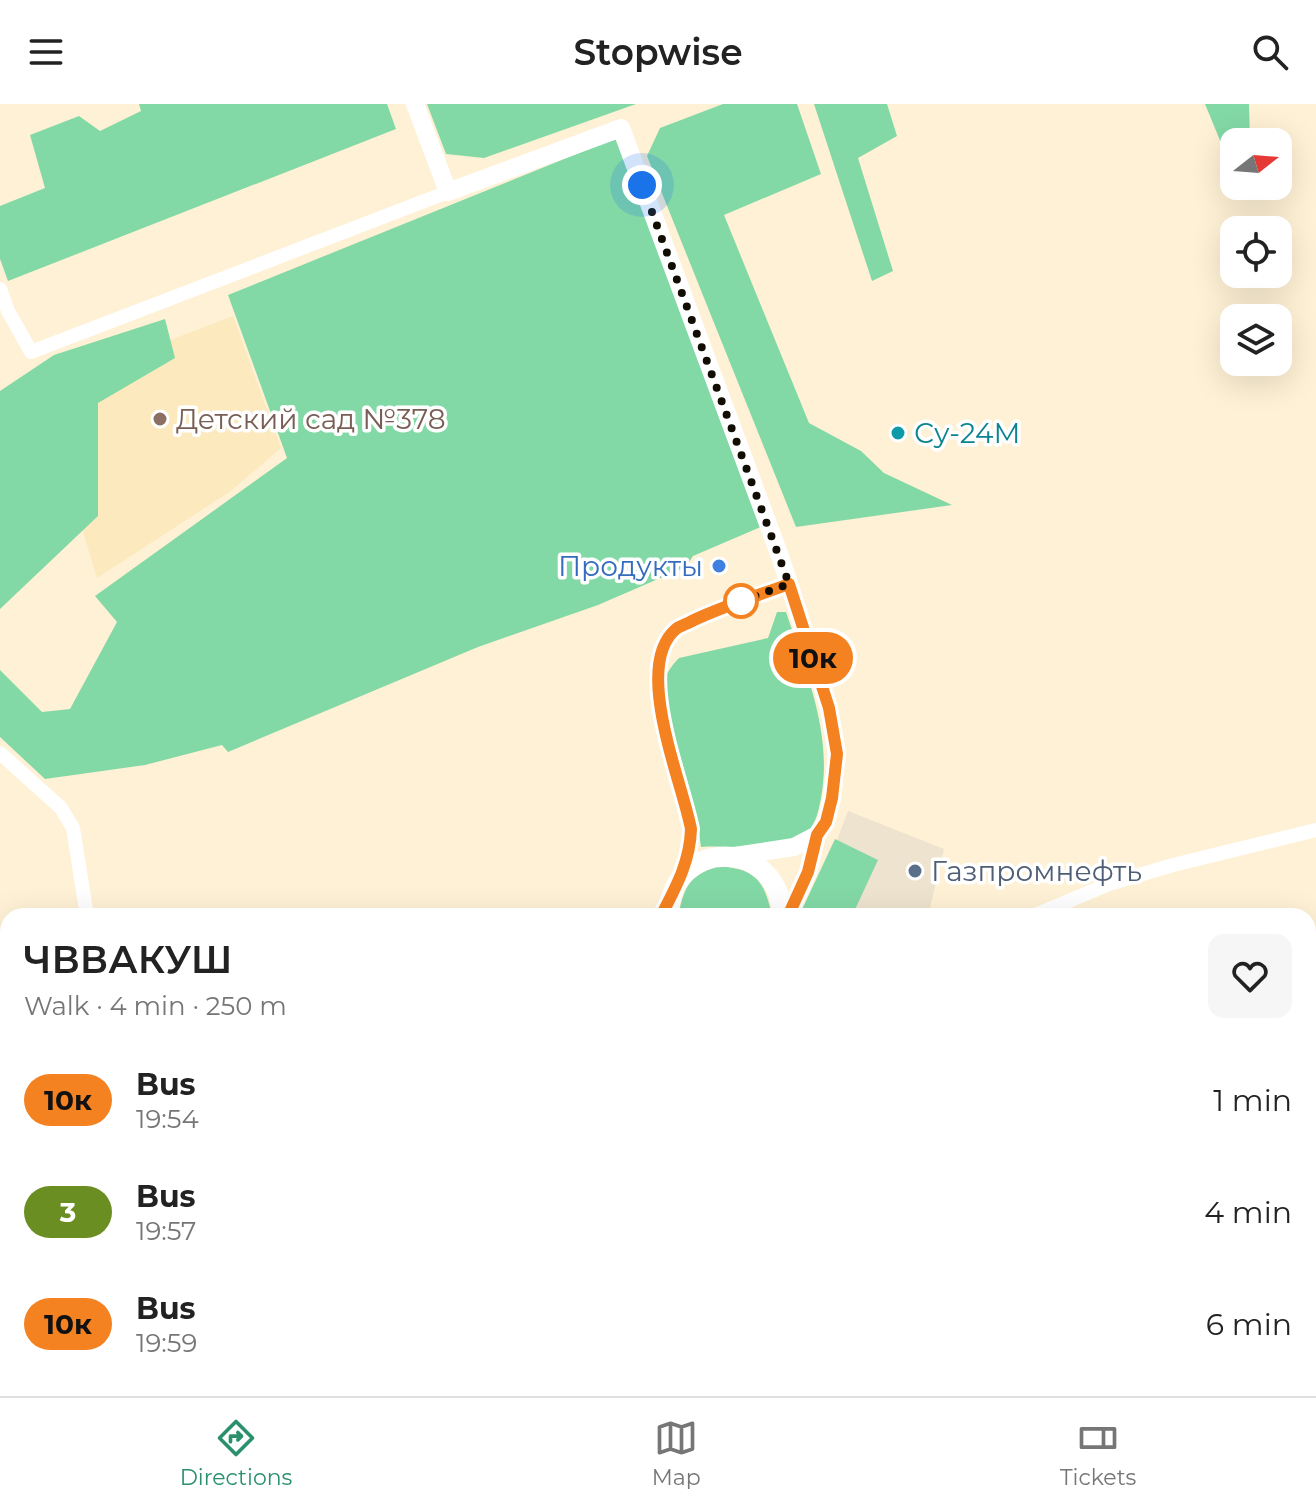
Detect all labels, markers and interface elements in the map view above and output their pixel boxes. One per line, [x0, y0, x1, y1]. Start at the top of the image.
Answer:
icon: menu [24, 30, 68, 74]
text: Stopwise [573, 30, 743, 74]
icon: search [1248, 30, 1292, 74]
north arrow [1220, 128, 1292, 200]
map controls [1220, 128, 1292, 376]
your location [622, 165, 662, 205]
button: locate [1220, 216, 1292, 288]
button: layers [1220, 304, 1292, 376]
place label: Детский сад №378 [176, 402, 446, 436]
marker: Детский сад №378 [151, 410, 169, 428]
place label: Су-24М [914, 416, 1020, 450]
marker: Су-24М [889, 424, 907, 442]
place label: Продукты [558, 549, 703, 583]
marker: Продукты [710, 557, 728, 575]
unlabelled marker [724, 584, 758, 618]
line badge: 10к [767, 632, 859, 684]
text: 10к [789, 641, 837, 675]
place label: Газпромнефть [931, 854, 1142, 888]
marker: Газпромнефть [906, 862, 924, 880]
button: heart [1208, 934, 1292, 1018]
text: ЧВВАКУШ [24, 936, 232, 983]
text: Walk · 4 min · 250 m [24, 990, 287, 1022]
text: Bus [136, 1066, 196, 1103]
text: 1 min [1213, 1082, 1292, 1119]
text: 10к [44, 1083, 92, 1117]
text: 19:54 [136, 1103, 199, 1135]
text: Bus [136, 1178, 196, 1215]
text: 4 min [1204, 1194, 1292, 1231]
text: 3 [60, 1195, 76, 1229]
text: 19:57 [136, 1215, 196, 1247]
text: Bus [136, 1290, 196, 1327]
text: 6 min [1206, 1306, 1292, 1343]
text: 10к [44, 1307, 92, 1341]
text: 19:59 [136, 1327, 197, 1359]
tab: Directions [180, 1416, 292, 1491]
tab: Map [652, 1416, 701, 1491]
tab: Tickets [1060, 1416, 1136, 1491]

